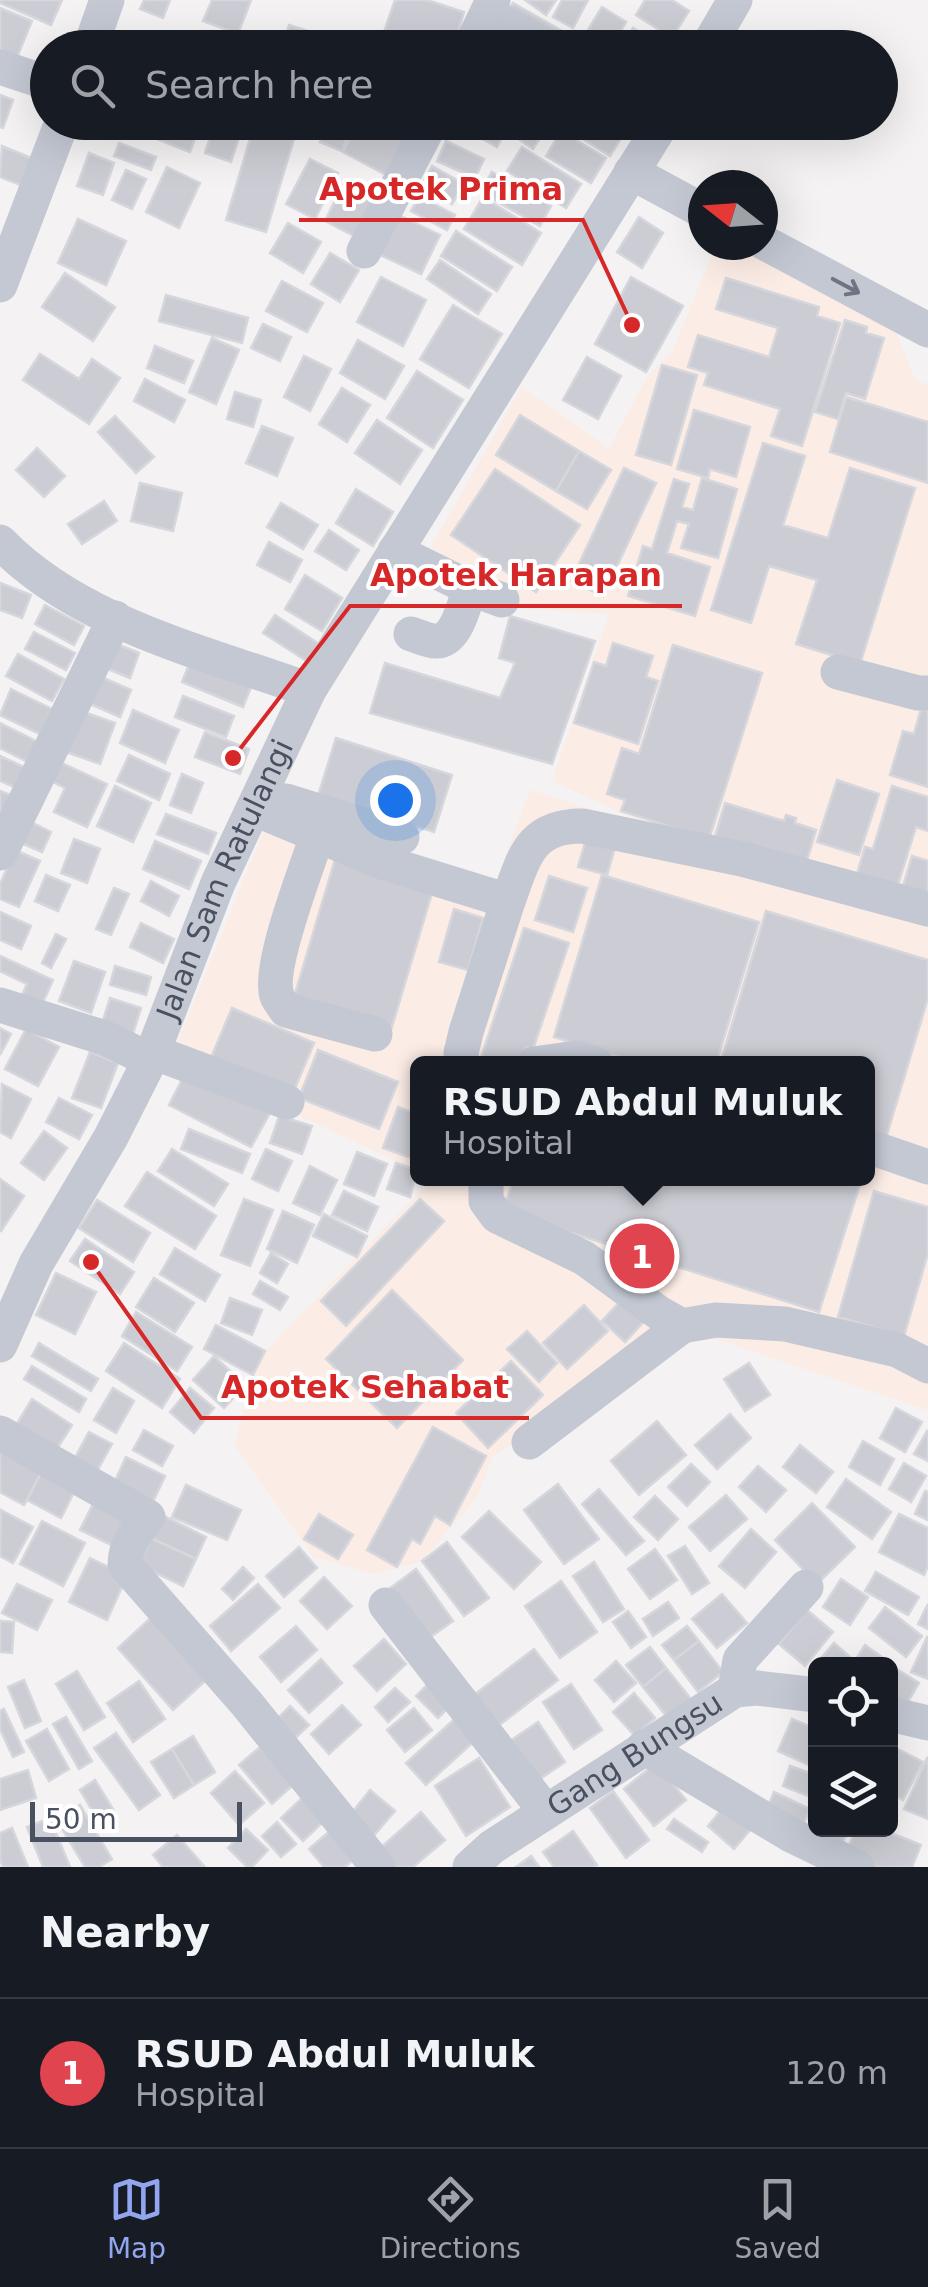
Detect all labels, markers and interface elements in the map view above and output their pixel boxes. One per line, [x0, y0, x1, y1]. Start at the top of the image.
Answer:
search box [30, 30, 898, 140]
icon: search [65, 58, 120, 113]
text: Search here [145, 63, 373, 107]
callout: Apotek Prima [299, 158, 583, 220]
text: Apotek Prima [319, 170, 563, 208]
north arrow [688, 170, 778, 260]
one-way arrow [830, 277, 860, 297]
callout: Apotek Harapan [350, 544, 682, 606]
text: Apotek Harapan [370, 556, 662, 594]
street label: Jalan Sam Ratulangi [149, 734, 300, 1026]
your location [370, 775, 421, 826]
popup [410, 1056, 875, 1186]
text: RSUD Abdul Muluk [443, 1080, 842, 1124]
text: Hospital [443, 1124, 573, 1162]
pin: 1 [610, 1218, 674, 1294]
callout: Apotek Sehabat [201, 1356, 529, 1418]
text: Apotek Sehabat [221, 1368, 509, 1406]
map controls [808, 1657, 898, 1837]
button: locate [808, 1657, 898, 1747]
street label: Gang Bungsu [541, 1685, 729, 1824]
button: layers [808, 1747, 898, 1837]
scale bar [30, 1797, 242, 1842]
text: 50 m [45, 1803, 117, 1836]
text: Nearby [40, 1908, 210, 1957]
text: RSUD Abdul Muluk [135, 2032, 535, 2076]
text: 1 [61, 2054, 84, 2092]
text: 120 m [786, 2054, 888, 2092]
text: Hospital [135, 2076, 266, 2114]
tab: Map [107, 2172, 166, 2265]
tab: Directions [380, 2172, 521, 2265]
tab: Saved [735, 2172, 821, 2265]

